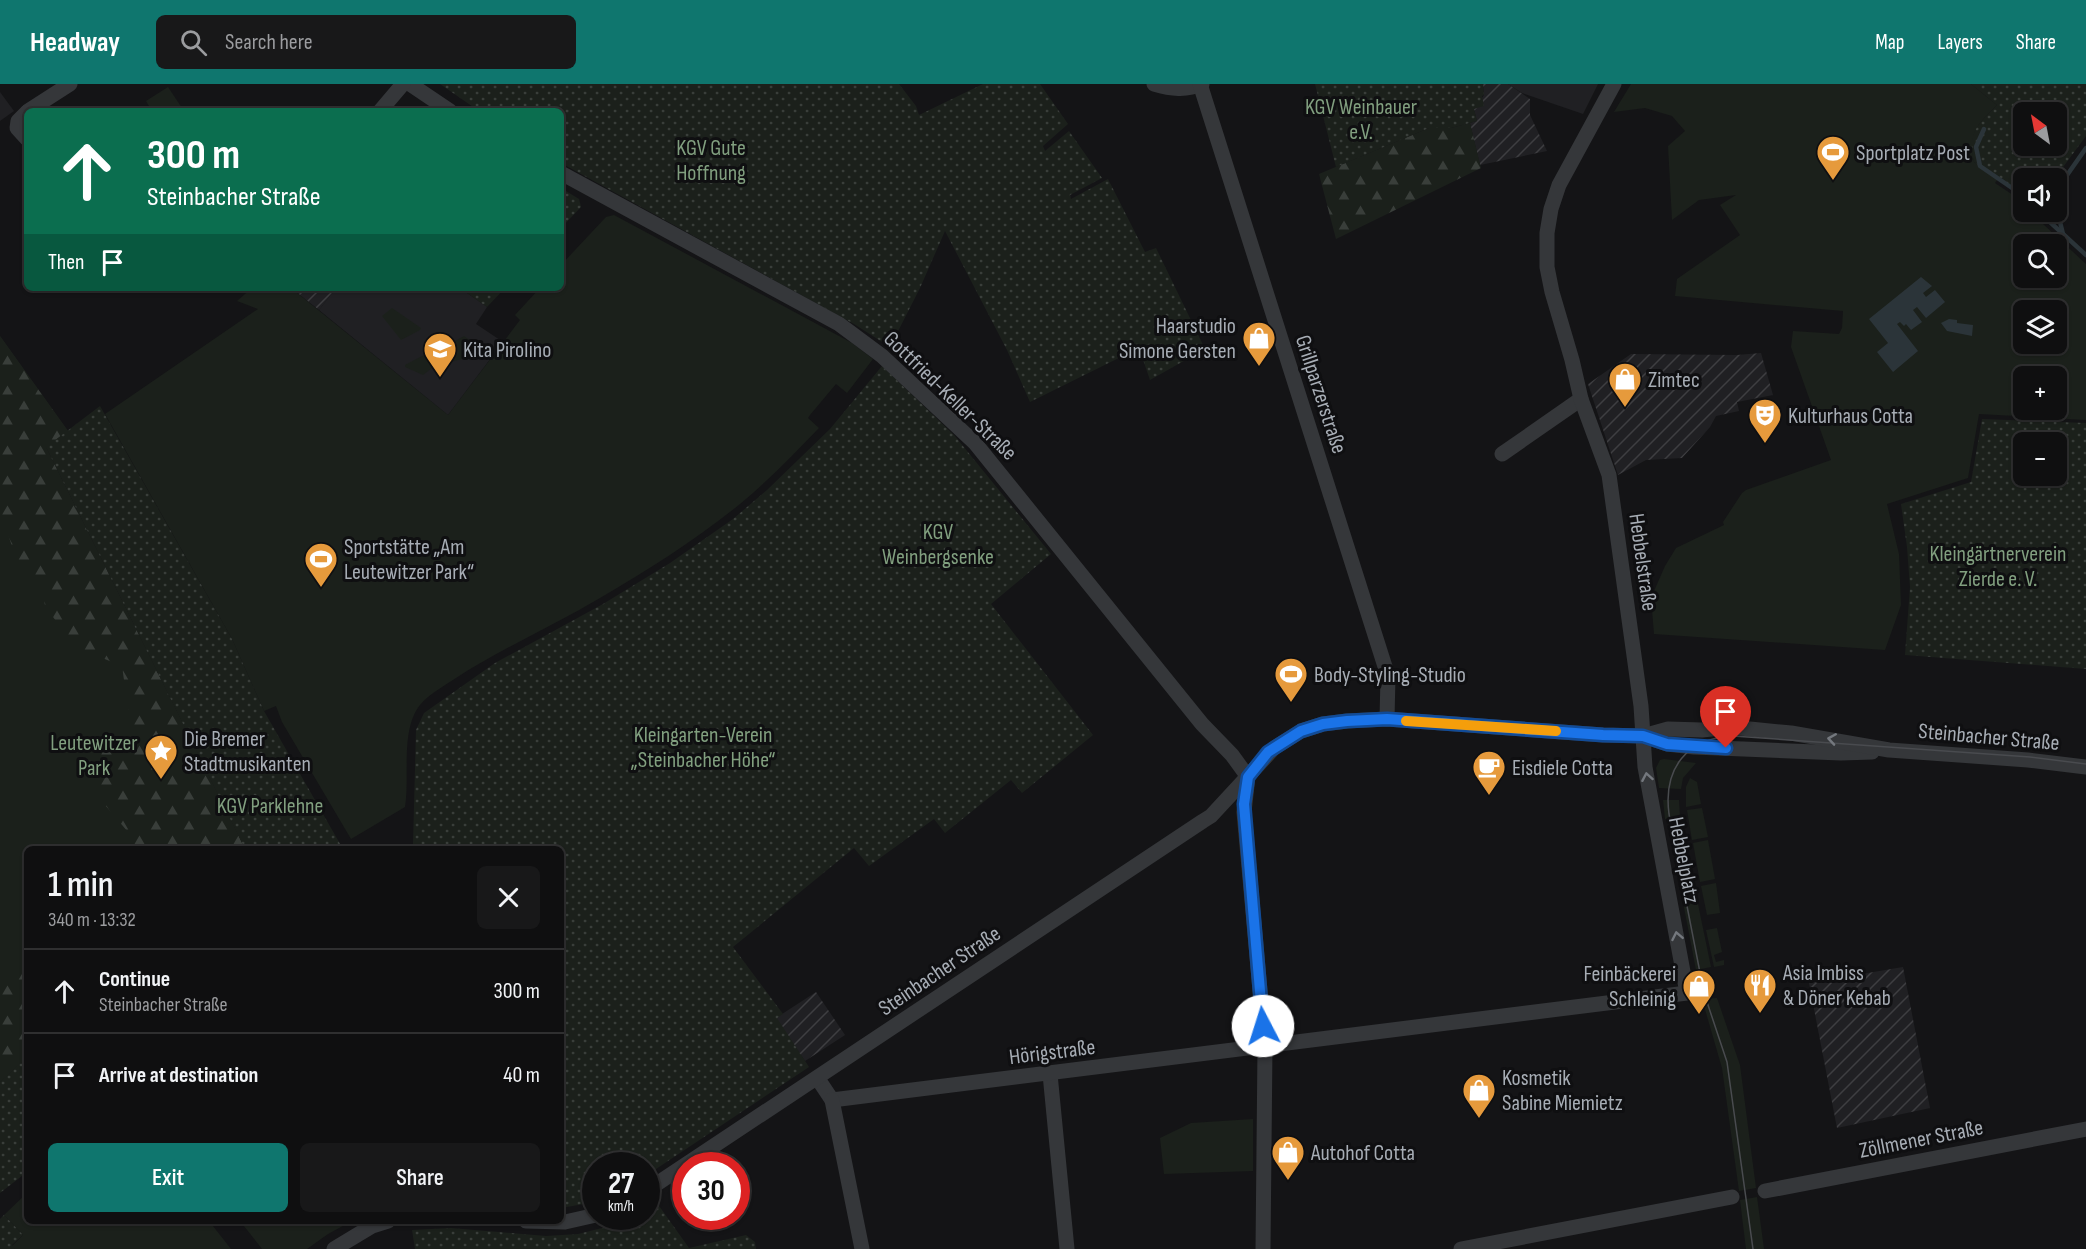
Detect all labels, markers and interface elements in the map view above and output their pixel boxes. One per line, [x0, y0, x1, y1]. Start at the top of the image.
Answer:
search box [156, 15, 576, 69]
text: Headway [30, 26, 120, 59]
icon: search [177, 26, 210, 59]
text: Search here [225, 29, 312, 56]
text: Map [1875, 30, 1904, 55]
text: Layers [1937, 30, 1983, 55]
text: Share [2016, 30, 2056, 55]
park label: KGV Weinbauer e.V. [1305, 94, 1417, 146]
north arrow [2013, 102, 2067, 156]
map controls [2013, 102, 2067, 486]
text: 300 m [147, 130, 240, 181]
icon: ahead [48, 132, 126, 210]
sports icon: Sportplatz Post [1815, 134, 1851, 181]
park label: KGV Gute Hoffnung [676, 135, 746, 187]
place label: Sportplatz Post [1856, 140, 1970, 167]
button: sound [2013, 168, 2067, 222]
text: Steinbacher Straße [147, 181, 321, 213]
button: search [2013, 234, 2067, 288]
icon: arrive [96, 246, 129, 279]
text: Then [48, 249, 84, 276]
button: layers [2013, 300, 2067, 354]
place label: Haarstudio Simone Gersten [1119, 313, 1236, 365]
shop icon: Haarstudio Simone Gersten [1241, 320, 1277, 367]
street label: Gottfried-Keller-Straße [878, 326, 1022, 466]
school or university icon: Kita Pirolino [422, 331, 458, 378]
street label: Grillparzerstraße [1289, 332, 1352, 457]
place label: Kita Pirolino [463, 337, 551, 364]
shop icon: Zimtec [1607, 361, 1643, 408]
button: + [2013, 366, 2067, 420]
place label: Zimtec [1648, 367, 1700, 394]
theatre icon: Kulturhaus Cotta [1747, 397, 1783, 444]
place label: Kulturhaus Cotta [1788, 403, 1913, 430]
button: − [2013, 432, 2067, 486]
street label: Hebbelstraße [1622, 512, 1663, 613]
park label: KGV Weinbergsenke [882, 519, 994, 571]
place label: Sportstätte „Am Leutewitzer Park“ [344, 534, 474, 586]
sports icon: Sportstätte „Am Leutewitzer Park“ [303, 541, 339, 588]
park label: Kleingärtnerverein Zierde e. V. [1930, 541, 2066, 593]
sports icon: Body-Styling-Studio [1273, 656, 1309, 703]
place label: Body-Styling-Studio [1314, 662, 1466, 689]
pin [1700, 686, 1751, 748]
icon: arrive [1709, 695, 1742, 728]
street label: Steinbacher Straße [1917, 718, 2060, 757]
park label: Kleingarten-Verein „Steinbacher Höhe“ [631, 722, 775, 774]
place label: Die Bremer Stadtmusikanten [184, 726, 311, 778]
park label: Leutewitzer Park [50, 730, 138, 782]
place icon: Die Bremer Stadtmusikanten [143, 733, 179, 780]
one-way arrow [1827, 733, 1837, 746]
cafe icon: Eisdiele Cotta [1471, 749, 1507, 796]
place label: Eisdiele Cotta [1512, 755, 1613, 782]
one-way arrow [1641, 773, 1654, 783]
park label: KGV Parklehne [217, 793, 323, 820]
street label: Hebbelplatz [1662, 815, 1705, 906]
text: 1 min [48, 864, 113, 907]
button: close [477, 866, 540, 929]
text: 340 m · 13:32 [48, 908, 136, 932]
street label: Steinbacher Straße [874, 921, 1006, 1022]
one-way arrow [1671, 931, 1684, 941]
place label: Asia Imbiss & Döner Kebab [1782, 960, 1891, 1012]
place label: Feinbäckerei Schleinig [1583, 961, 1676, 1013]
text: Continue [99, 966, 170, 993]
restaurant icon: Asia Imbiss & Döner Kebab [1742, 967, 1778, 1014]
shop icon: Feinbäckerei Schleinig [1681, 968, 1717, 1015]
icon: ahead [48, 975, 81, 1008]
text: 300 m [494, 978, 540, 1005]
text: Steinbacher Straße [99, 993, 228, 1017]
position arrow [1231, 994, 1295, 1058]
street label: Hörigstraße [1008, 1034, 1097, 1071]
icon: arrive [48, 1059, 81, 1092]
text: Arrive at destination [99, 1062, 258, 1089]
text: 40 m [503, 1062, 540, 1089]
place label: Kosmetik Sabine Miemietz [1502, 1065, 1623, 1117]
shop icon: Kosmetik Sabine Miemietz [1461, 1072, 1497, 1119]
street label: Zöllmener Straße [1857, 1114, 1986, 1165]
shop icon: Autohof Cotta [1270, 1134, 1306, 1181]
place label: Autohof Cotta [1310, 1140, 1415, 1167]
button: Exit [48, 1143, 288, 1212]
button: Share [300, 1143, 540, 1212]
speed limit sign: 30 [672, 1152, 750, 1230]
text: 27 [608, 1166, 634, 1202]
text: km/h [608, 1197, 634, 1216]

